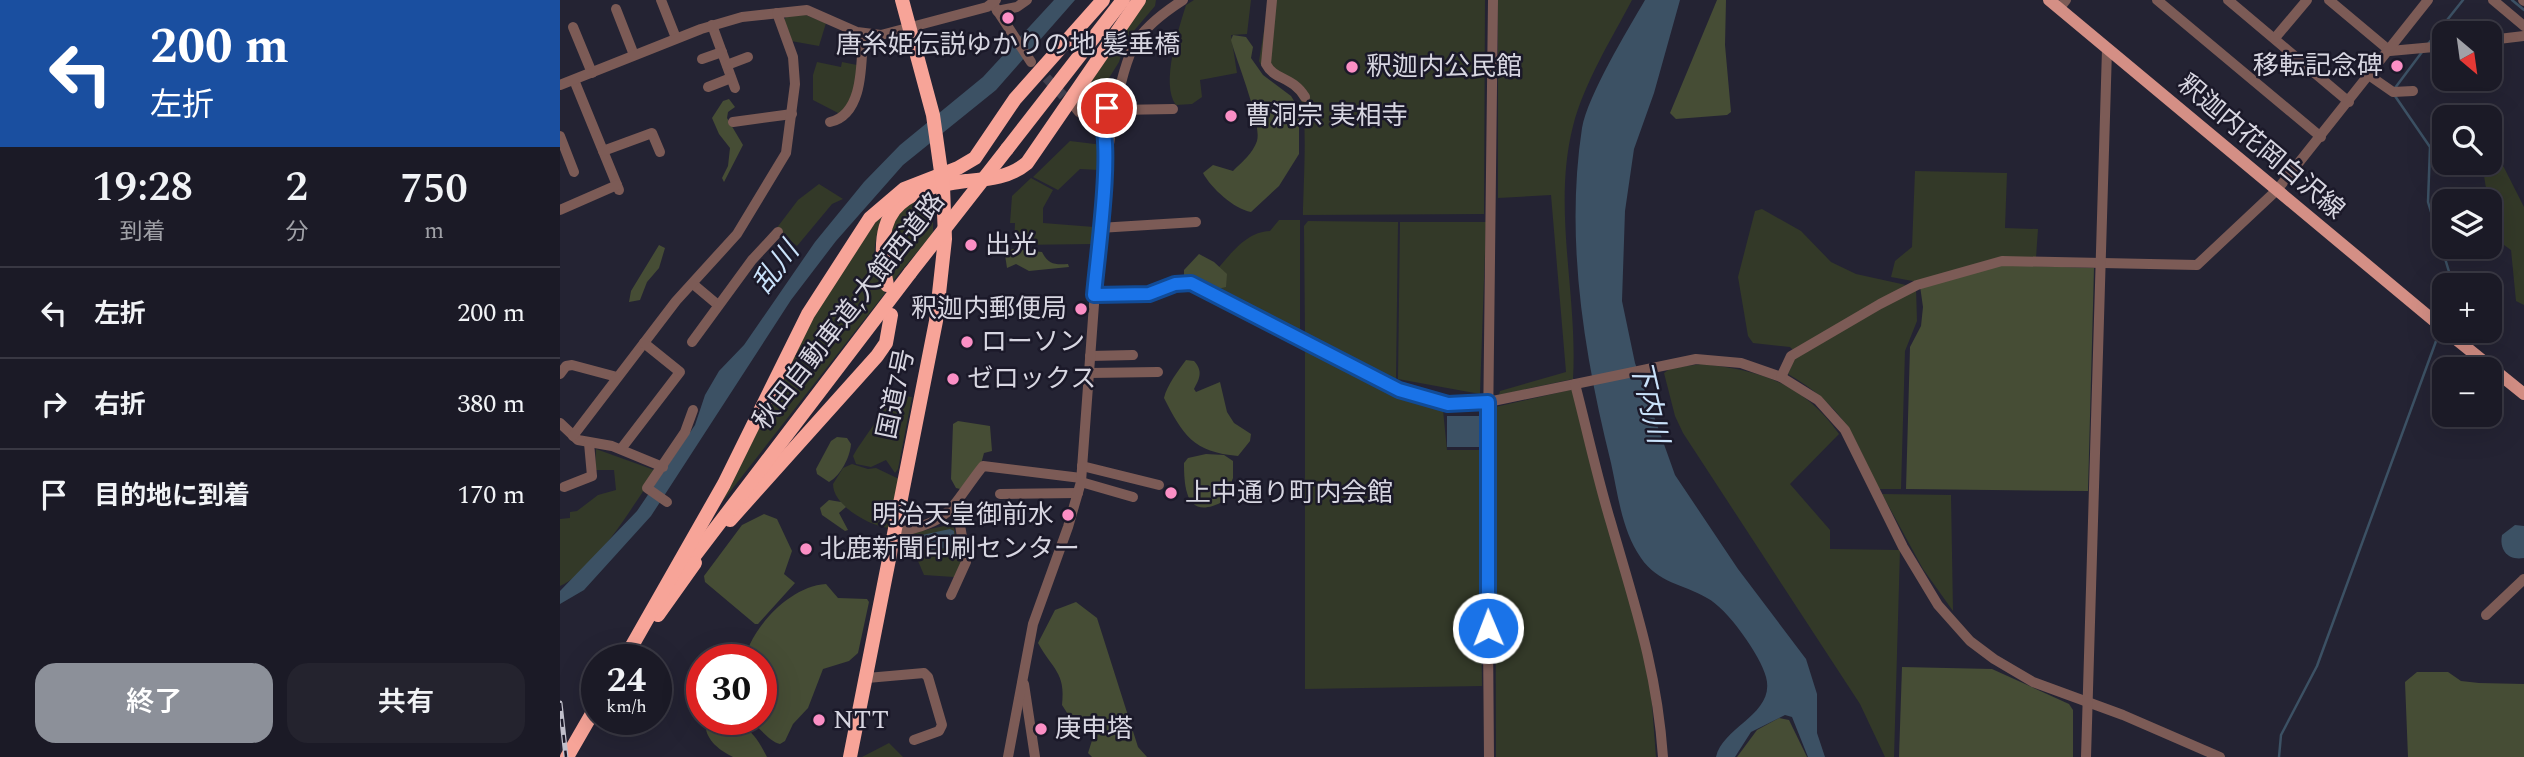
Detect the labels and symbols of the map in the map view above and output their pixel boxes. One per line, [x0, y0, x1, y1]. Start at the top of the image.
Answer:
marker: 唐糸姫伝説ゆかりの地 髪垂橋 [1000, 10, 1016, 26]
north arrow [2432, 21, 2502, 91]
place label: 唐糸姫伝説ゆかりの地 髪垂橋 [836, 25, 1180, 65]
place label: 移転記念碑 [2253, 46, 2383, 86]
place label: 釈迦内公民館 [1366, 47, 1522, 87]
marker: 移転記念碑 [2389, 58, 2405, 74]
marker: 釈迦内公民館 [1344, 59, 1360, 75]
street label: 釈迦内花岡白沢線 [2168, 65, 2354, 229]
pin [1077, 78, 1137, 138]
place label: 曹洞宗 実相寺 [1245, 96, 1408, 136]
marker: 曹洞宗 実相寺 [1223, 108, 1239, 124]
street label: 秋田自動車道;大館西道路 [743, 183, 955, 439]
place label: 出光 [985, 225, 1037, 265]
water label: 乱川 [742, 230, 812, 303]
marker: 出光 [963, 237, 979, 253]
place label: 釈迦内郵便局 [911, 289, 1067, 329]
marker: 釈迦内郵便局 [1073, 301, 1089, 317]
place label: ローソン [981, 322, 1085, 362]
marker: ローソン [959, 334, 975, 350]
street label: 国道7号 [867, 345, 925, 443]
water label: 下内川 [1619, 356, 1680, 451]
place label: ゼロックス [967, 359, 1096, 399]
marker: ゼロックス [945, 371, 961, 387]
place label: 上中通り町内会館 [1185, 473, 1393, 513]
marker: 上中通り町内会館 [1163, 485, 1179, 501]
place label: 明治天皇御前水 [872, 495, 1054, 535]
marker: 明治天皇御前水 [1060, 507, 1076, 523]
place label: 北鹿新聞印刷センター [820, 529, 1080, 569]
marker: 北鹿新聞印刷センター [798, 541, 814, 557]
position arrow [1451, 591, 1525, 665]
speed limit sign: 30 [686, 644, 777, 735]
place label: NTT [833, 700, 889, 740]
place label: 庚申塔 [1055, 709, 1133, 749]
marker: NTT [811, 712, 827, 728]
marker: 庚申塔 [1033, 721, 1049, 737]

